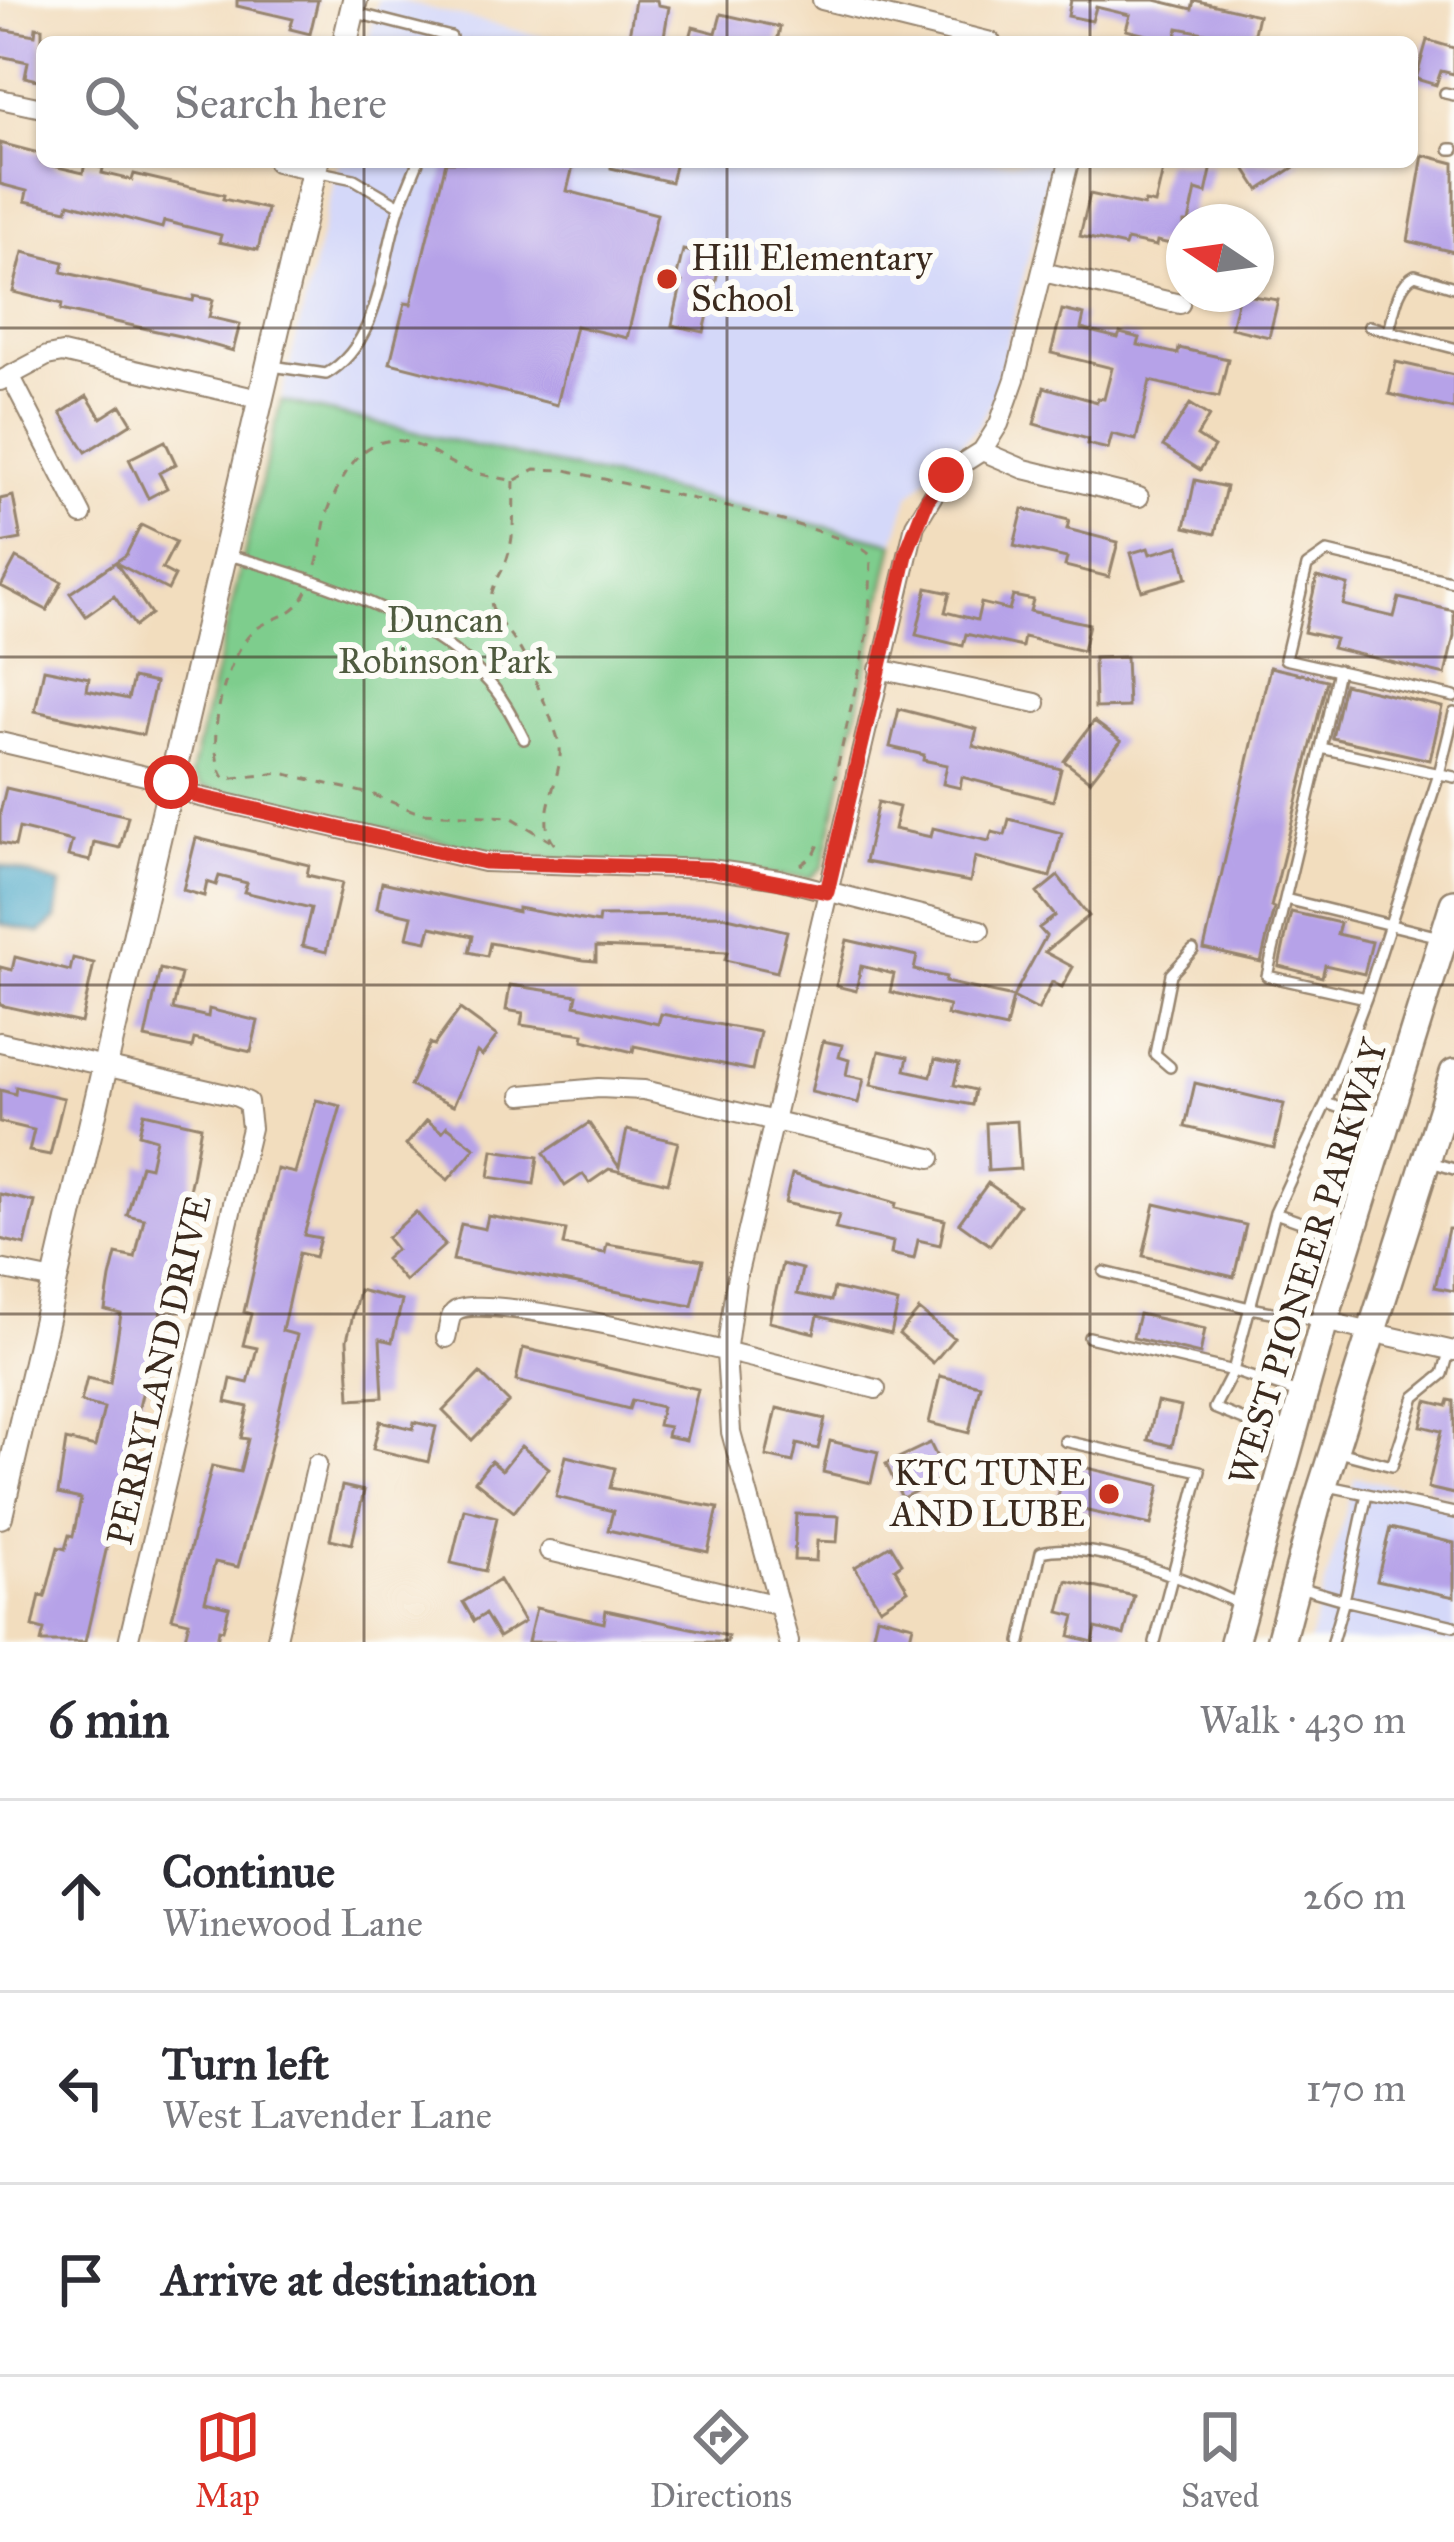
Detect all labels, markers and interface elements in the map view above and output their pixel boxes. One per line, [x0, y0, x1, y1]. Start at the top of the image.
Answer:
search box [36, 36, 1418, 168]
icon: search [78, 69, 144, 135]
text: Search here [174, 75, 387, 130]
north arrow [1166, 204, 1274, 312]
place label: Hill Elementary School [691, 236, 934, 321]
marker: Hill Elementary School [654, 266, 680, 292]
route end [919, 448, 973, 502]
park label: Duncan Robinson Park [338, 598, 552, 683]
route start [144, 755, 198, 809]
street label: WEST PIONEER PARKWAY [1219, 1033, 1397, 1490]
street label: PERRYLAND DRIVE [97, 1191, 221, 1549]
place label: KTC TUNE AND LUBE [889, 1451, 1085, 1536]
marker: KTC TUNE AND LUBE [1096, 1481, 1122, 1507]
text: 6 min [48, 1689, 170, 1751]
text: Walk · 430 m [1199, 1696, 1406, 1744]
text: Continue [162, 1844, 335, 1899]
icon: ahead [48, 1863, 114, 1929]
text: 260 m [1303, 1872, 1406, 1920]
text: Winewood Lane [162, 1899, 423, 1947]
text: Turn left [162, 2036, 329, 2091]
icon: left [48, 2055, 114, 2121]
text: 170 m [1306, 2064, 1406, 2112]
text: West Lavender Lane [162, 2091, 492, 2139]
icon: arrive [48, 2247, 114, 2313]
text: Arrive at destination [162, 2252, 537, 2307]
tab: Map [195, 2404, 261, 2516]
tab: Directions [650, 2404, 792, 2516]
tab: Saved [1181, 2404, 1259, 2516]

